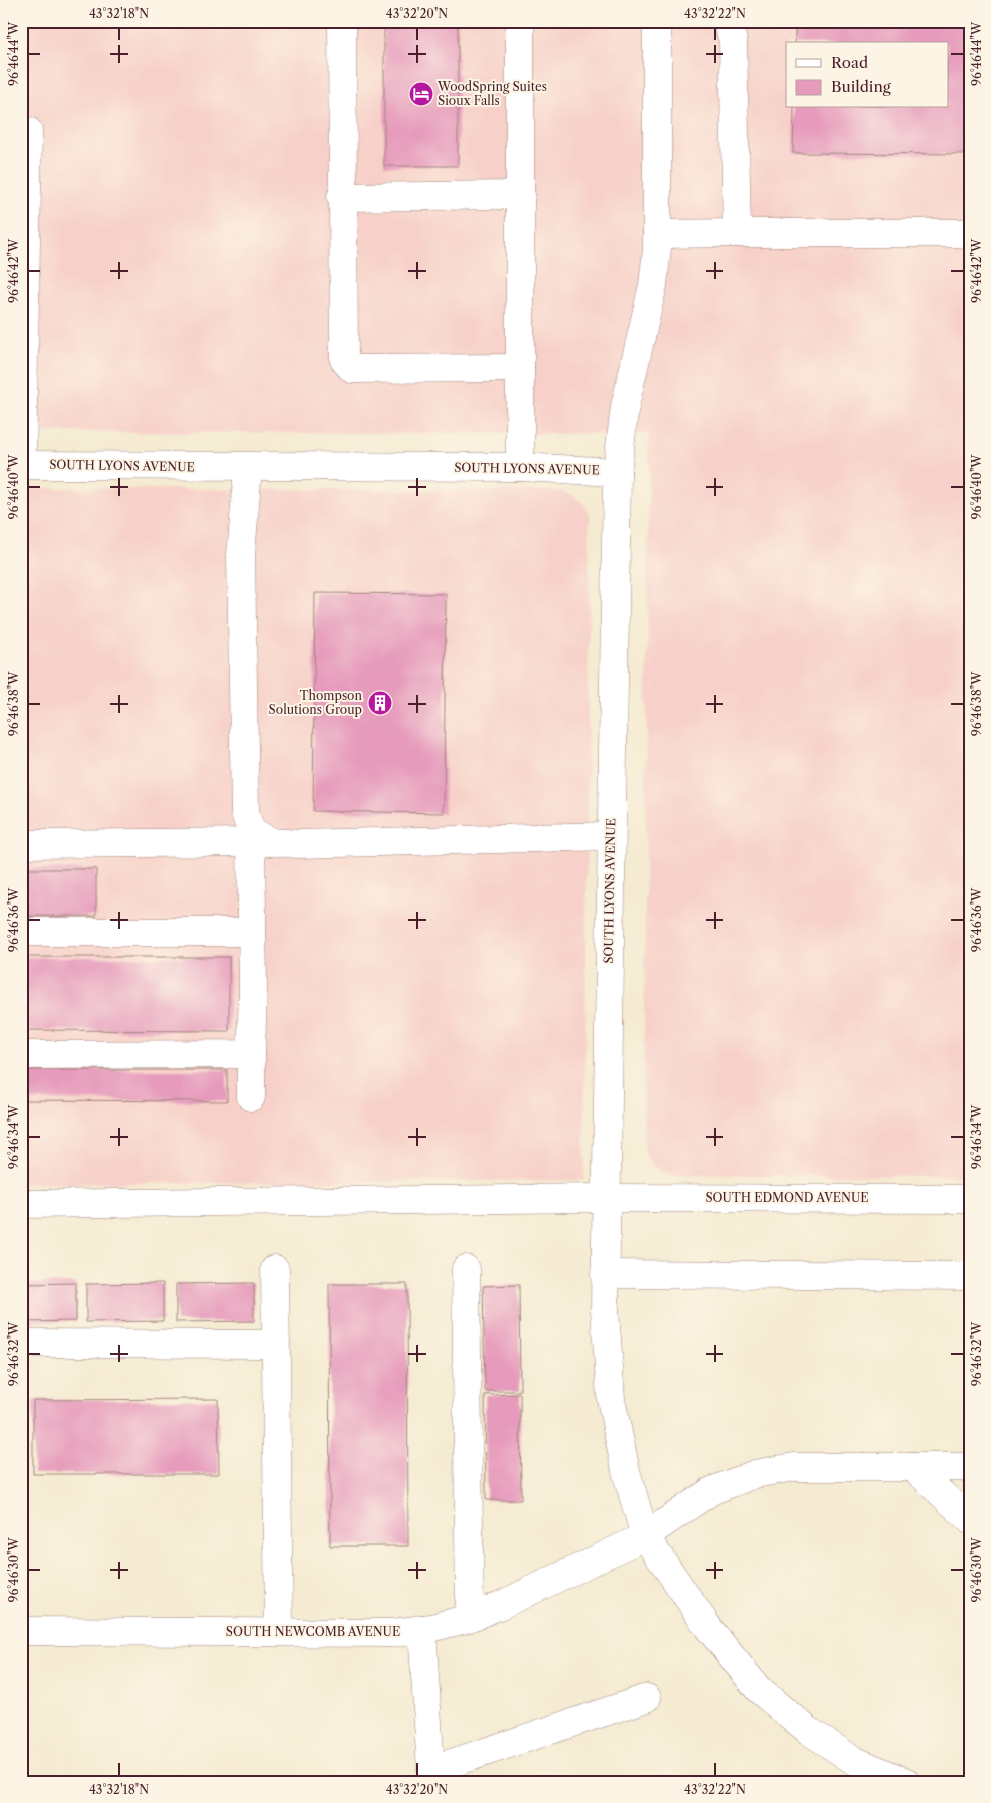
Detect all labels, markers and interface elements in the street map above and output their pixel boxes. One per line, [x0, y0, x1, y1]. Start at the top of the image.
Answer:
text: 43°32'18"N [89, 6, 149, 21]
text: 43°32'20"N [386, 6, 448, 21]
text: 43°32'22"N [684, 6, 746, 21]
text: 96°46'44"W [6, 21, 21, 86]
text: 96°46'44"W [969, 21, 984, 86]
legend [786, 42, 948, 108]
text: Road [831, 53, 868, 72]
text: Building [831, 77, 891, 96]
place label: WoodSpring Suites Sioux Falls [437, 79, 547, 108]
hotel icon: WoodSpring Suites Sioux Falls [408, 81, 434, 107]
text: 96°46'42"W [6, 238, 21, 303]
text: 96°46'42"W [969, 238, 984, 303]
text: 96°46'40"W [6, 454, 21, 519]
text: 96°46'40"W [969, 454, 984, 519]
street label: SOUTH LYONS AVENUE [49, 457, 195, 474]
street label: SOUTH LYONS AVENUE [454, 460, 600, 477]
text: 96°46'38"W [6, 671, 21, 736]
text: 96°46'38"W [969, 671, 984, 736]
place label: Thompson Solutions Group [269, 688, 362, 717]
building icon: Thompson Solutions Group [367, 690, 393, 716]
street label: SOUTH LYONS AVENUE [601, 818, 618, 964]
text: 96°46'36"W [6, 887, 21, 952]
text: 96°46'36"W [969, 887, 984, 952]
text: 96°46'34"W [6, 1104, 21, 1169]
text: 96°46'34"W [969, 1104, 984, 1169]
street label: SOUTH EDMOND AVENUE [705, 1190, 869, 1205]
text: 96°46'32"W [6, 1321, 21, 1386]
text: 96°46'32"W [969, 1321, 984, 1386]
text: 96°46'30"W [6, 1537, 21, 1603]
text: 96°46'30"W [969, 1537, 984, 1603]
street label: SOUTH NEWCOMB AVENUE [226, 1624, 400, 1639]
text: 43°32'18"N [89, 1782, 149, 1797]
text: 43°32'20"N [386, 1782, 448, 1797]
text: 43°32'22"N [684, 1782, 746, 1797]

